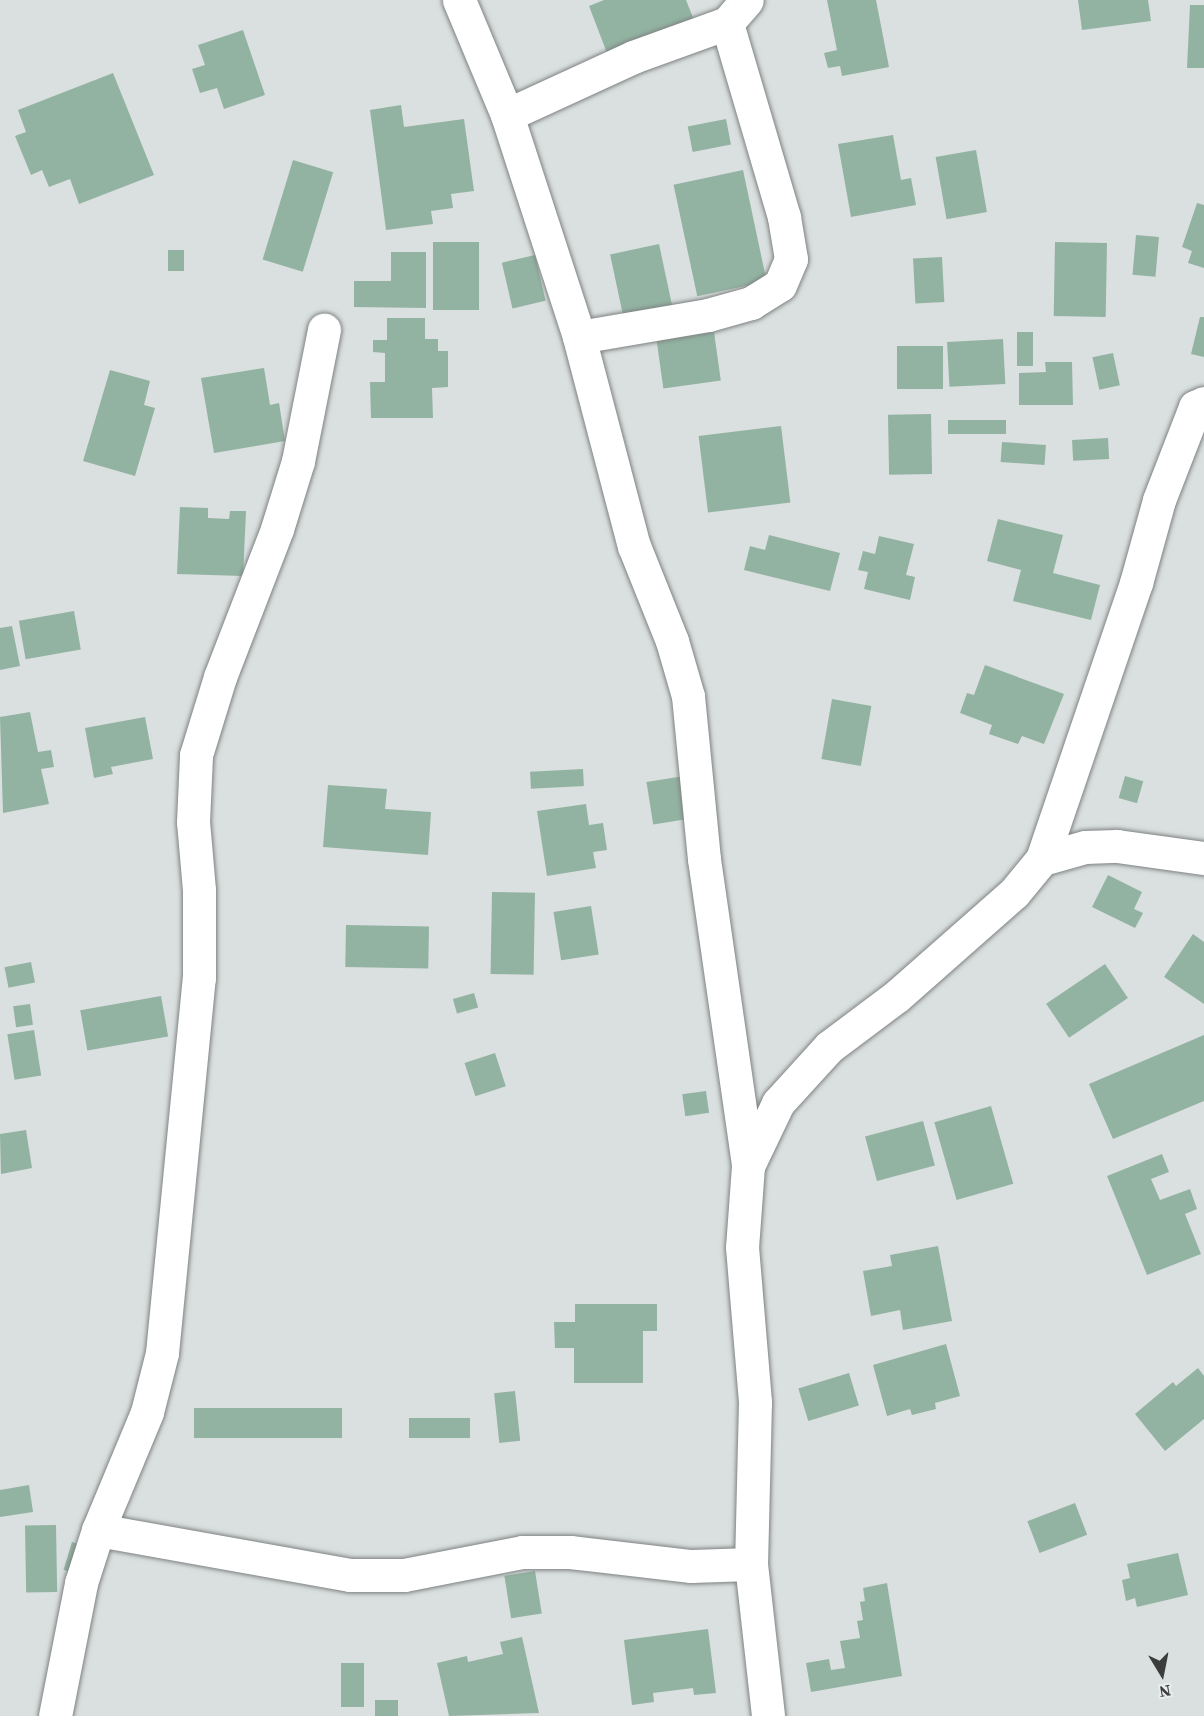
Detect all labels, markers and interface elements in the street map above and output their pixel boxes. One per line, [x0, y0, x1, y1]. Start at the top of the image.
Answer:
north arrow [1132, 1644, 1192, 1704]
text: N [1157, 1680, 1173, 1704]

